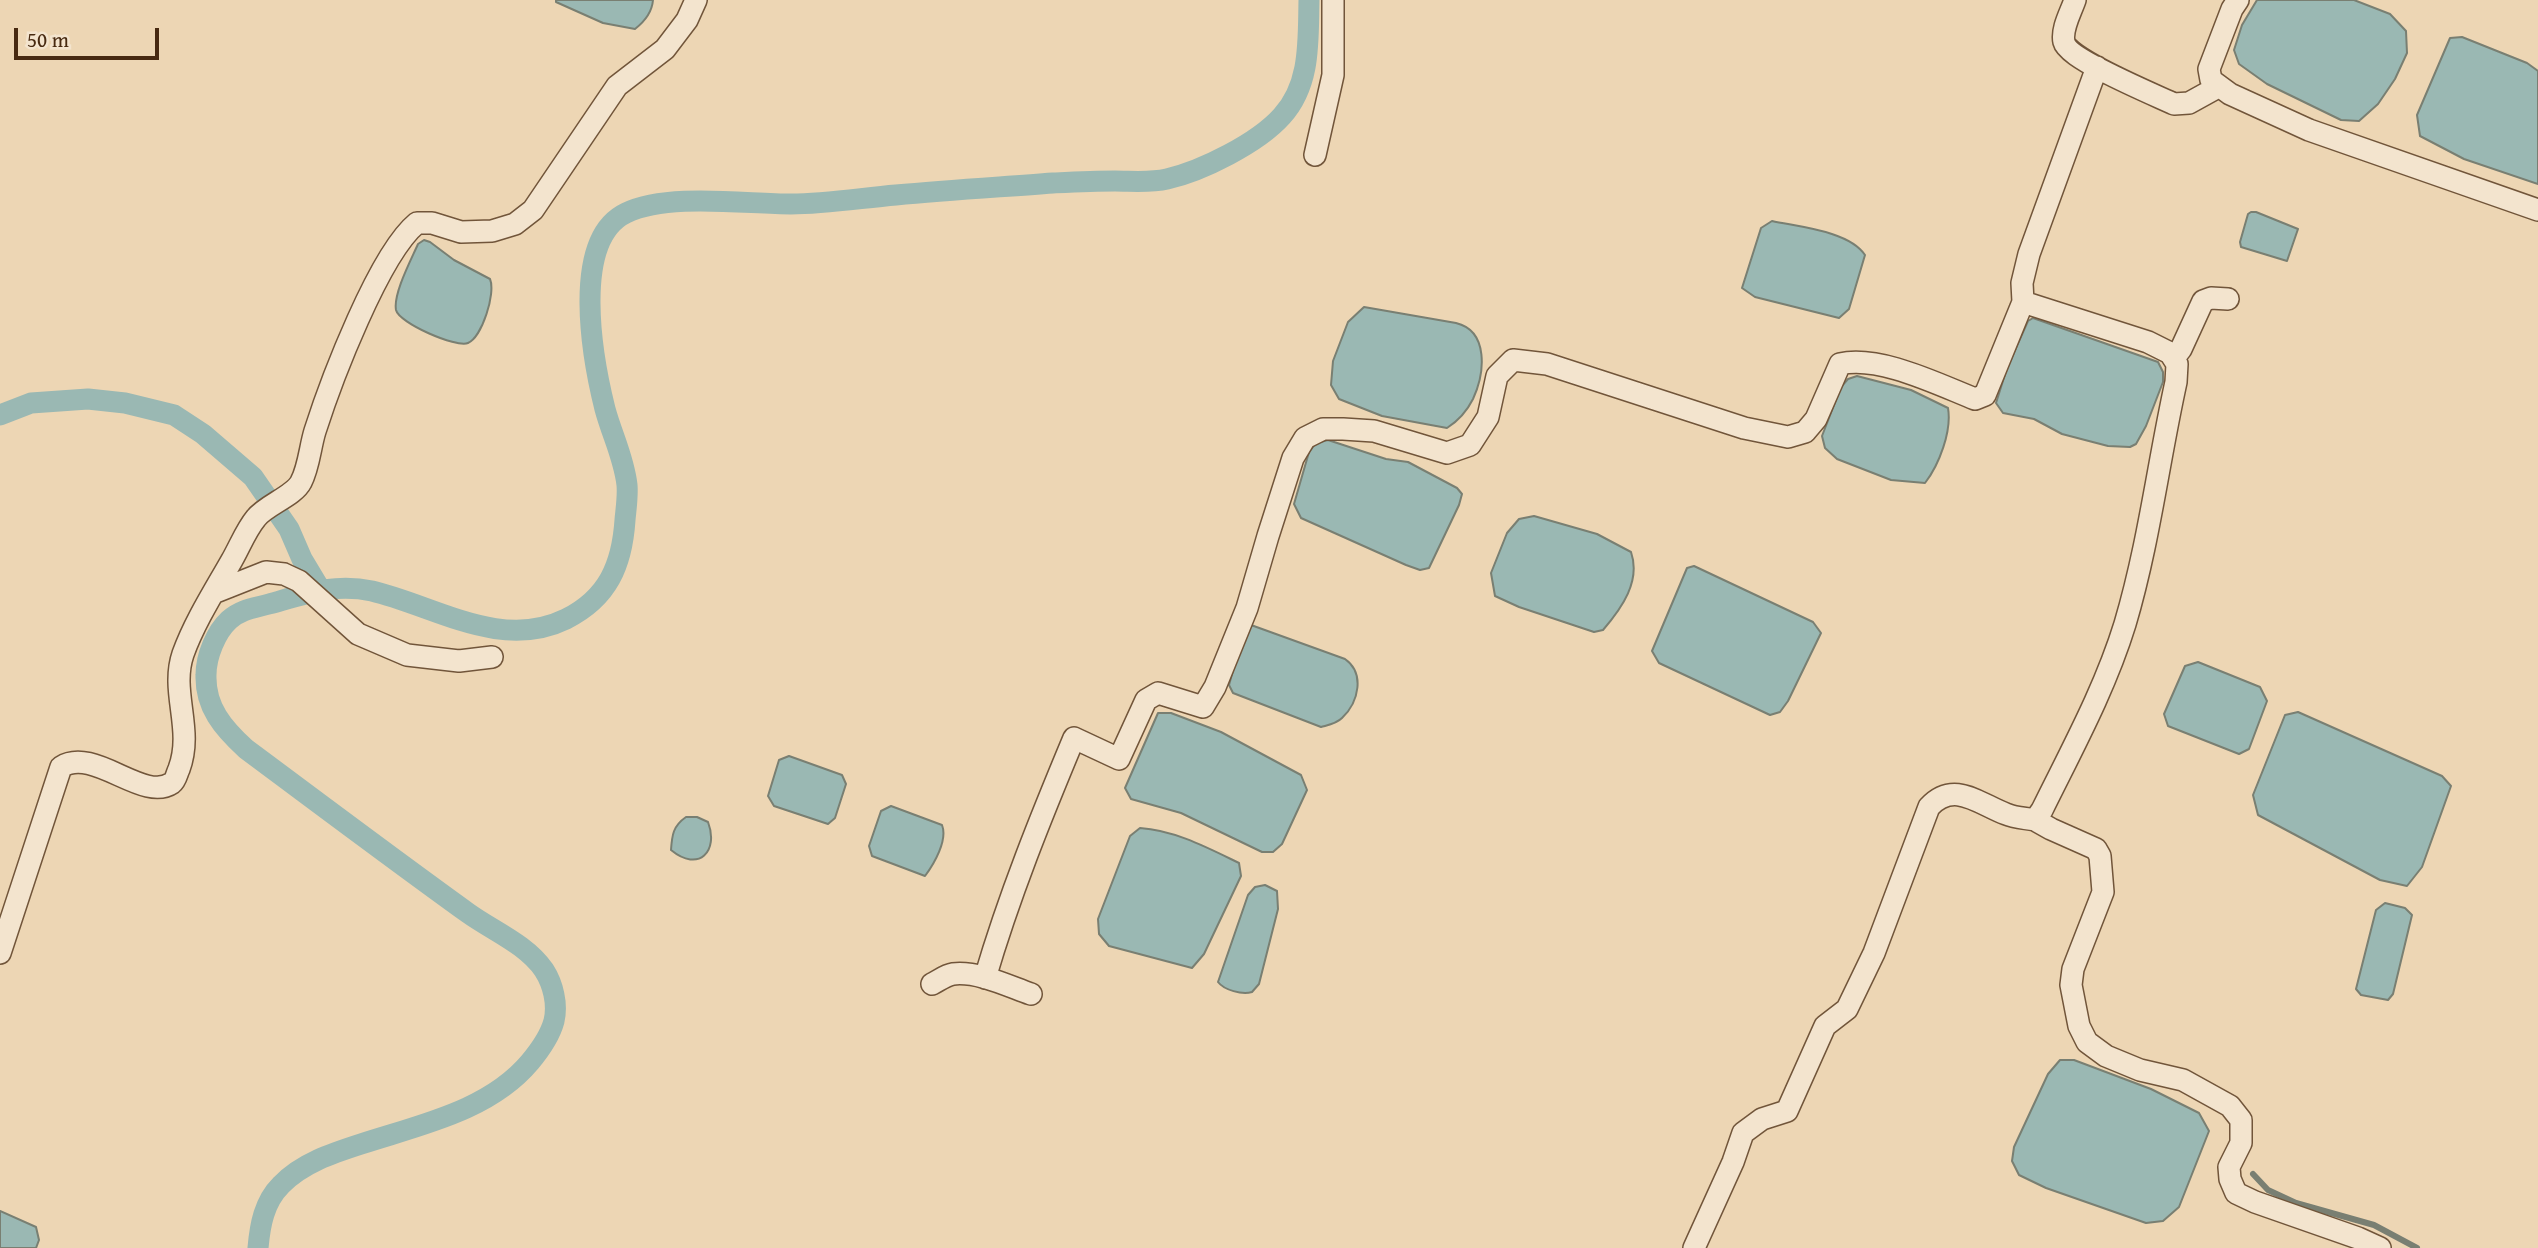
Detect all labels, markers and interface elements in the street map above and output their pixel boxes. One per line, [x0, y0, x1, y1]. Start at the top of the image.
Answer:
scale bar [18, 14, 163, 58]
text: 50 m [27, 24, 69, 55]

